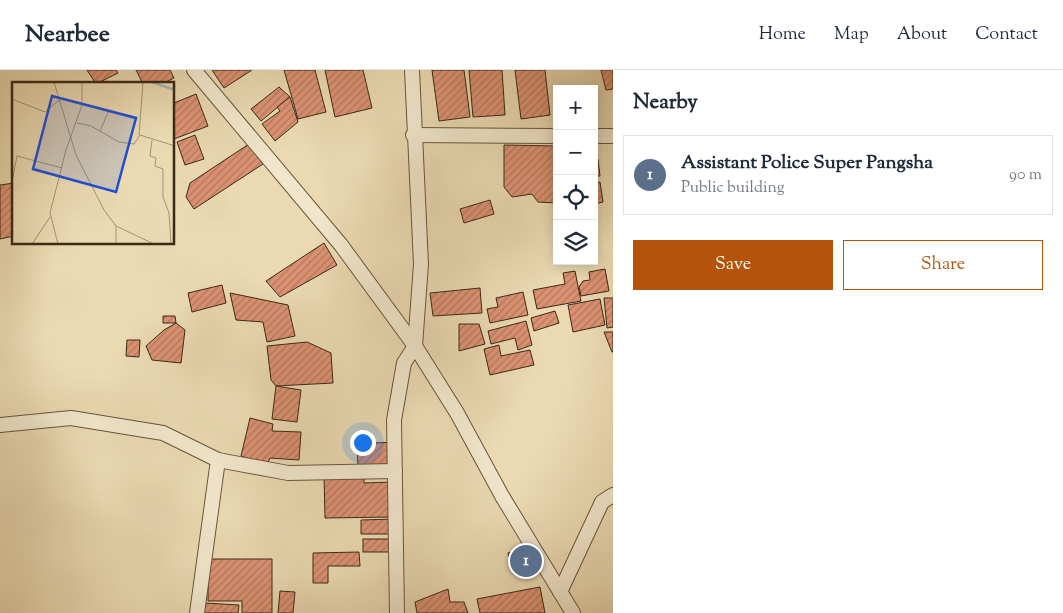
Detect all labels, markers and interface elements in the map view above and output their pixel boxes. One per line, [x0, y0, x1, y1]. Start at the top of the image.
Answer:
text: Nearbee [25, 18, 110, 52]
text: Home [759, 22, 806, 48]
text: Map [834, 22, 869, 48]
text: About [897, 22, 947, 48]
text: Contact [975, 22, 1038, 48]
inset map [12, 82, 175, 245]
map controls [553, 85, 598, 265]
button: + [553, 85, 598, 130]
text: Nearby [633, 88, 698, 118]
button: − [553, 130, 598, 175]
text: Assistant Police Super Pangsha [681, 150, 933, 177]
text: 1 [647, 164, 653, 187]
text: 90 m [1009, 164, 1042, 187]
button: locate [553, 175, 598, 220]
text: Public building [681, 177, 785, 200]
button: layers [553, 220, 598, 265]
button: Save [633, 240, 833, 290]
button: Share [843, 240, 1043, 290]
your location [350, 430, 376, 456]
pin: 1 [510, 542, 542, 580]

